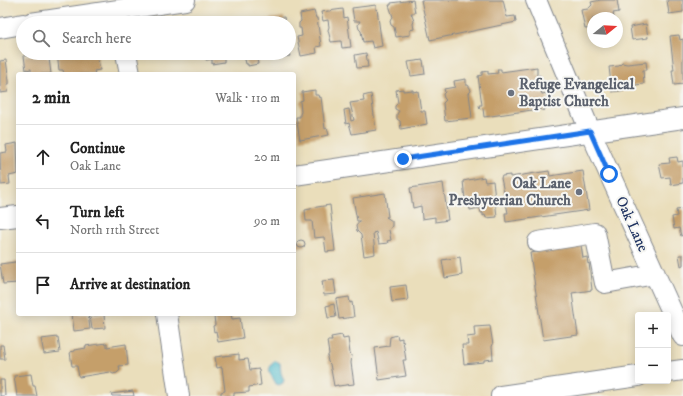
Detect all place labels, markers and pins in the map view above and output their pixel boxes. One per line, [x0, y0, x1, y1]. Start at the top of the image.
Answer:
place label: Refuge Evangelical Baptist Church [519, 75, 635, 111]
marker: Refuge Evangelical Baptist Church [506, 88, 516, 98]
place label: Oak Lane Presbyterian Church [449, 174, 572, 210]
marker: Oak Lane Presbyterian Church [574, 187, 584, 197]

